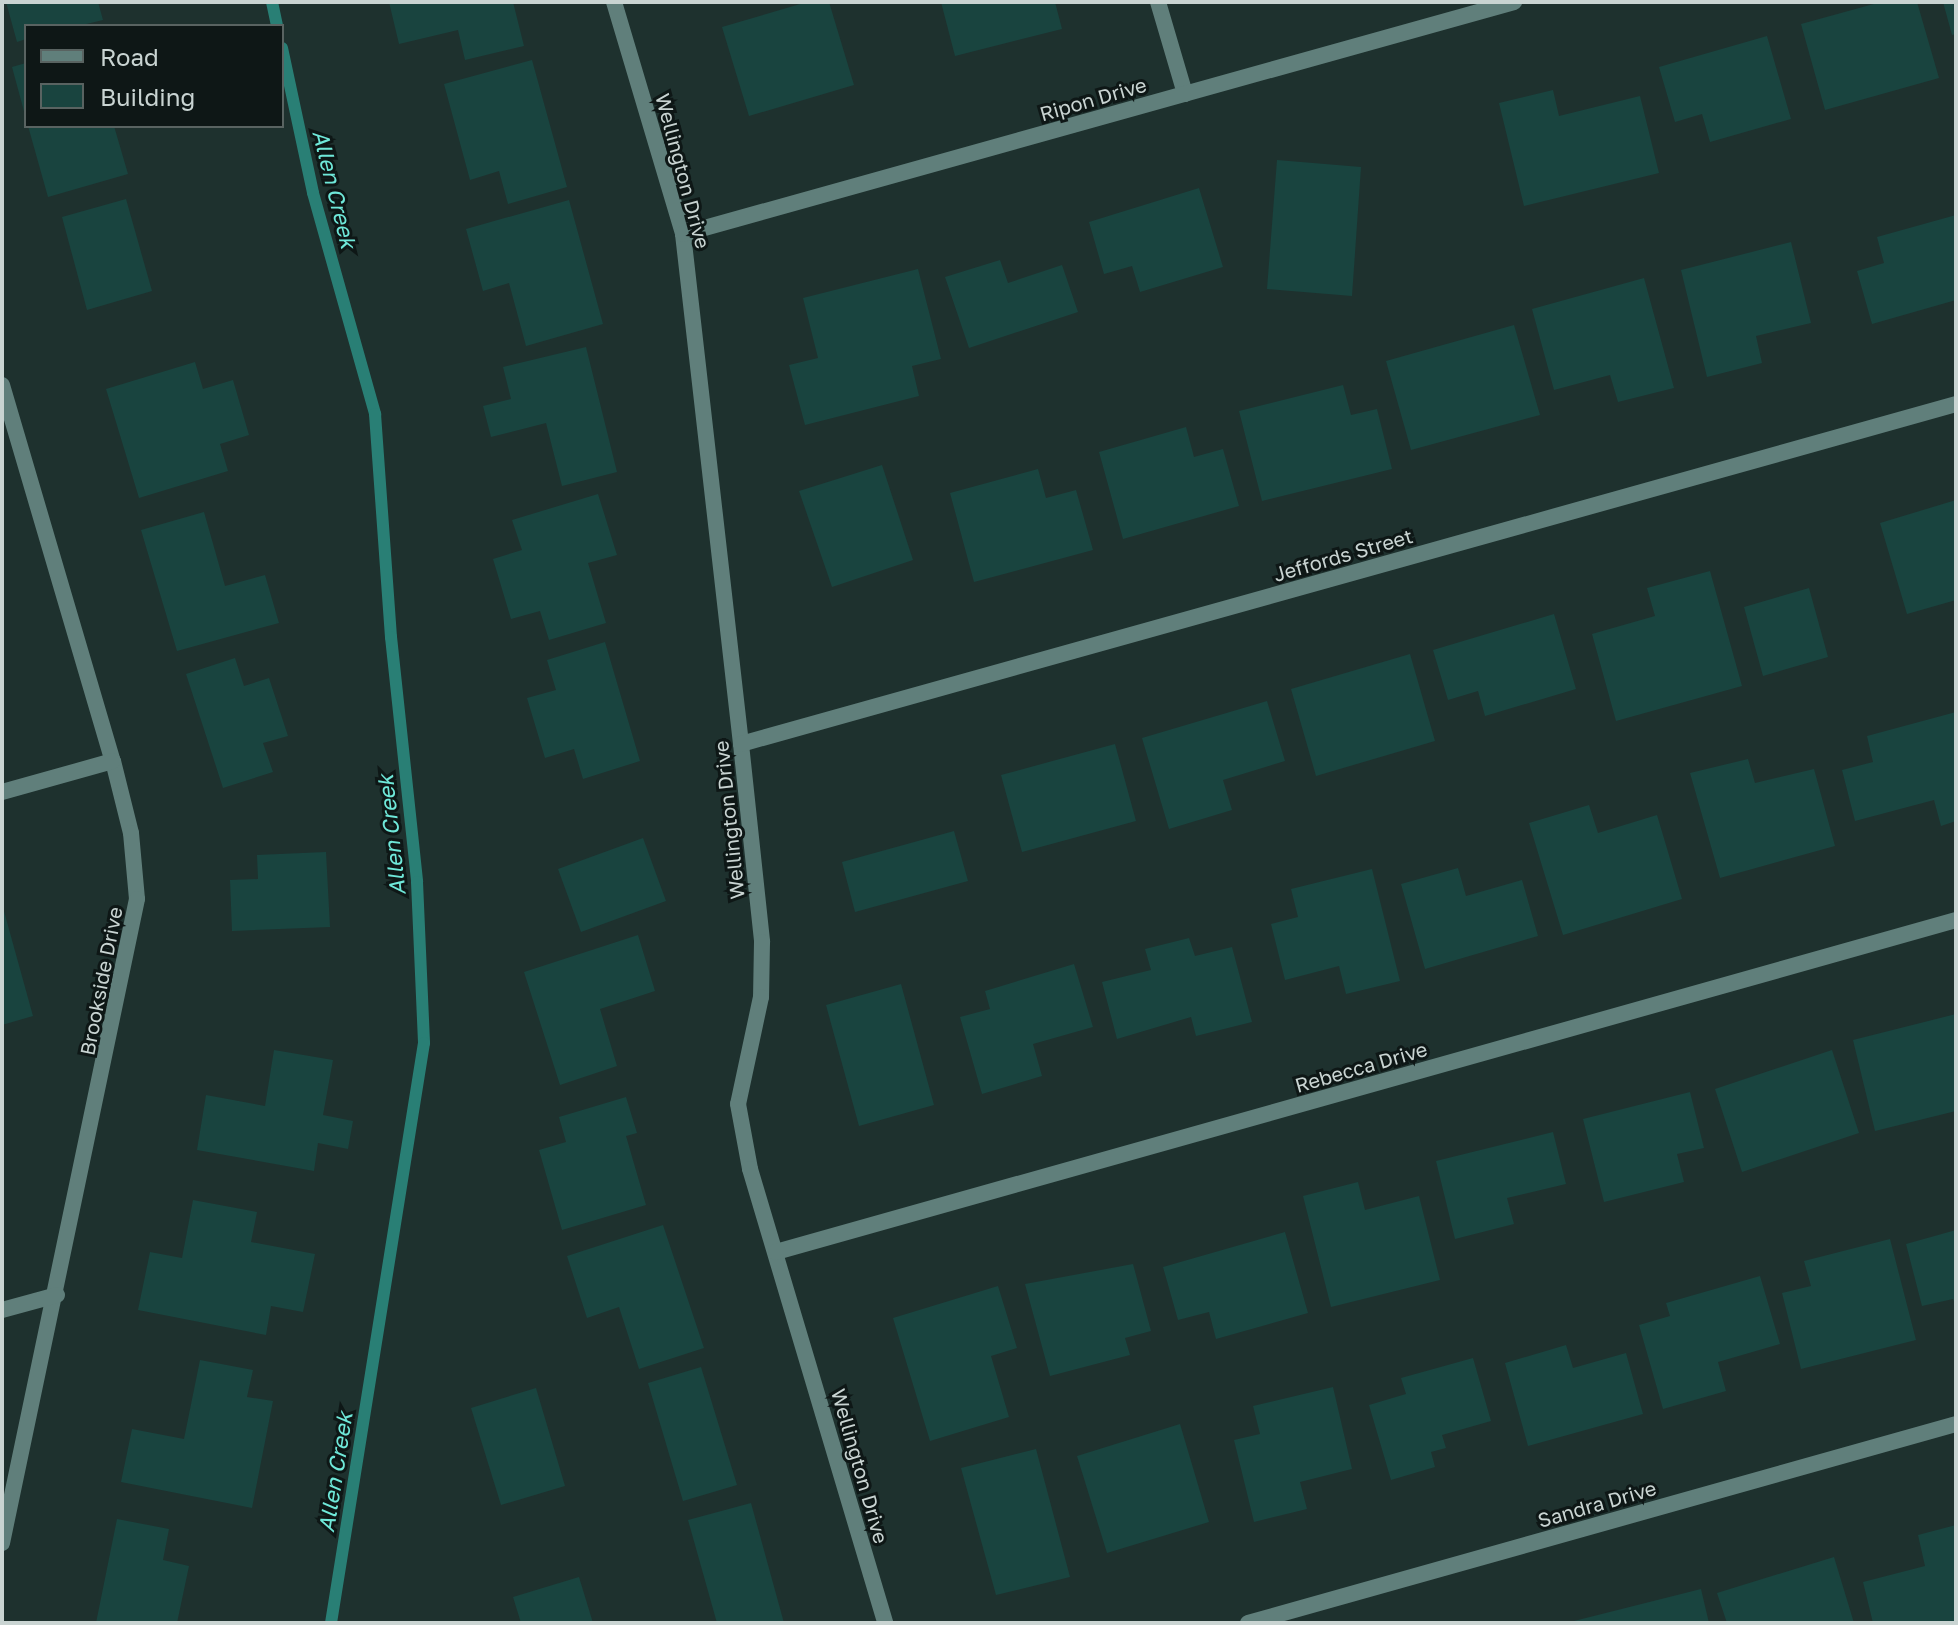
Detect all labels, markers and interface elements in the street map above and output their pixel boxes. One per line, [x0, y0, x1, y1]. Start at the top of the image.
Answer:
legend [24, 24, 284, 128]
text: Road [100, 42, 159, 71]
street label: Ripon Drive [1037, 72, 1149, 126]
text: Building [100, 82, 195, 111]
street label: Wellington Drive [651, 91, 715, 251]
water label: Allen Creek [308, 127, 362, 251]
street label: Jeffords Street [1271, 524, 1415, 586]
street label: Wellington Drive [709, 739, 749, 901]
water label: Allen Creek [372, 773, 410, 897]
street label: Brookside Drive [75, 905, 127, 1057]
street label: Rebecca Drive [1292, 1037, 1430, 1097]
street label: Wellington Drive [826, 1386, 894, 1546]
water label: Allen Creek [312, 1410, 358, 1534]
street label: Sandra Drive [1535, 1476, 1659, 1532]

